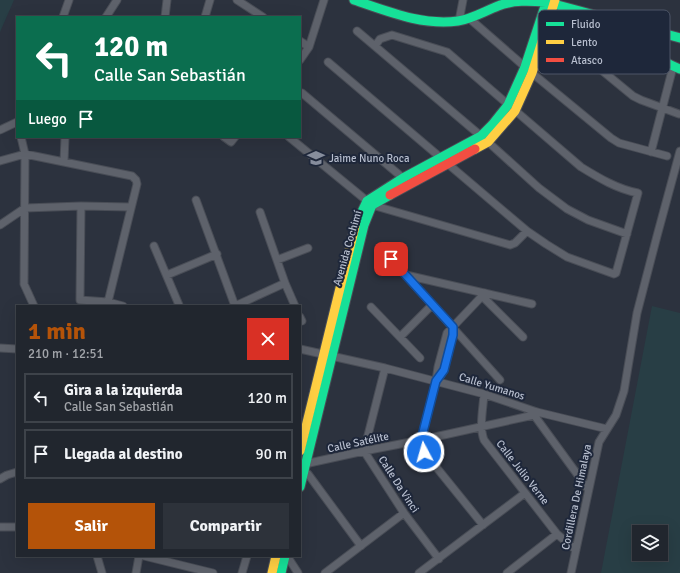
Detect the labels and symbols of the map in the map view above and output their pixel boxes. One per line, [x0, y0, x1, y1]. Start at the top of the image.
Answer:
legend [538, 10, 670, 74]
text: Fluido [571, 18, 601, 31]
text: Lento [571, 36, 598, 49]
text: Atasco [571, 54, 603, 67]
school or university icon: Jaime Nuno Roca [306, 148, 326, 168]
place label: Jaime Nuno Roca [329, 152, 410, 165]
street label: Avenida Cochimí [330, 209, 364, 287]
pin [374, 242, 408, 276]
street label: Calle Yumanos [457, 370, 527, 403]
street label: Calle Satélite [326, 430, 390, 455]
position arrow [403, 431, 445, 473]
street label: Calle Julio Verne [493, 437, 552, 507]
street label: Cordillera De Himalaya [559, 443, 594, 551]
street label: Calle Da Vinci [375, 454, 422, 515]

